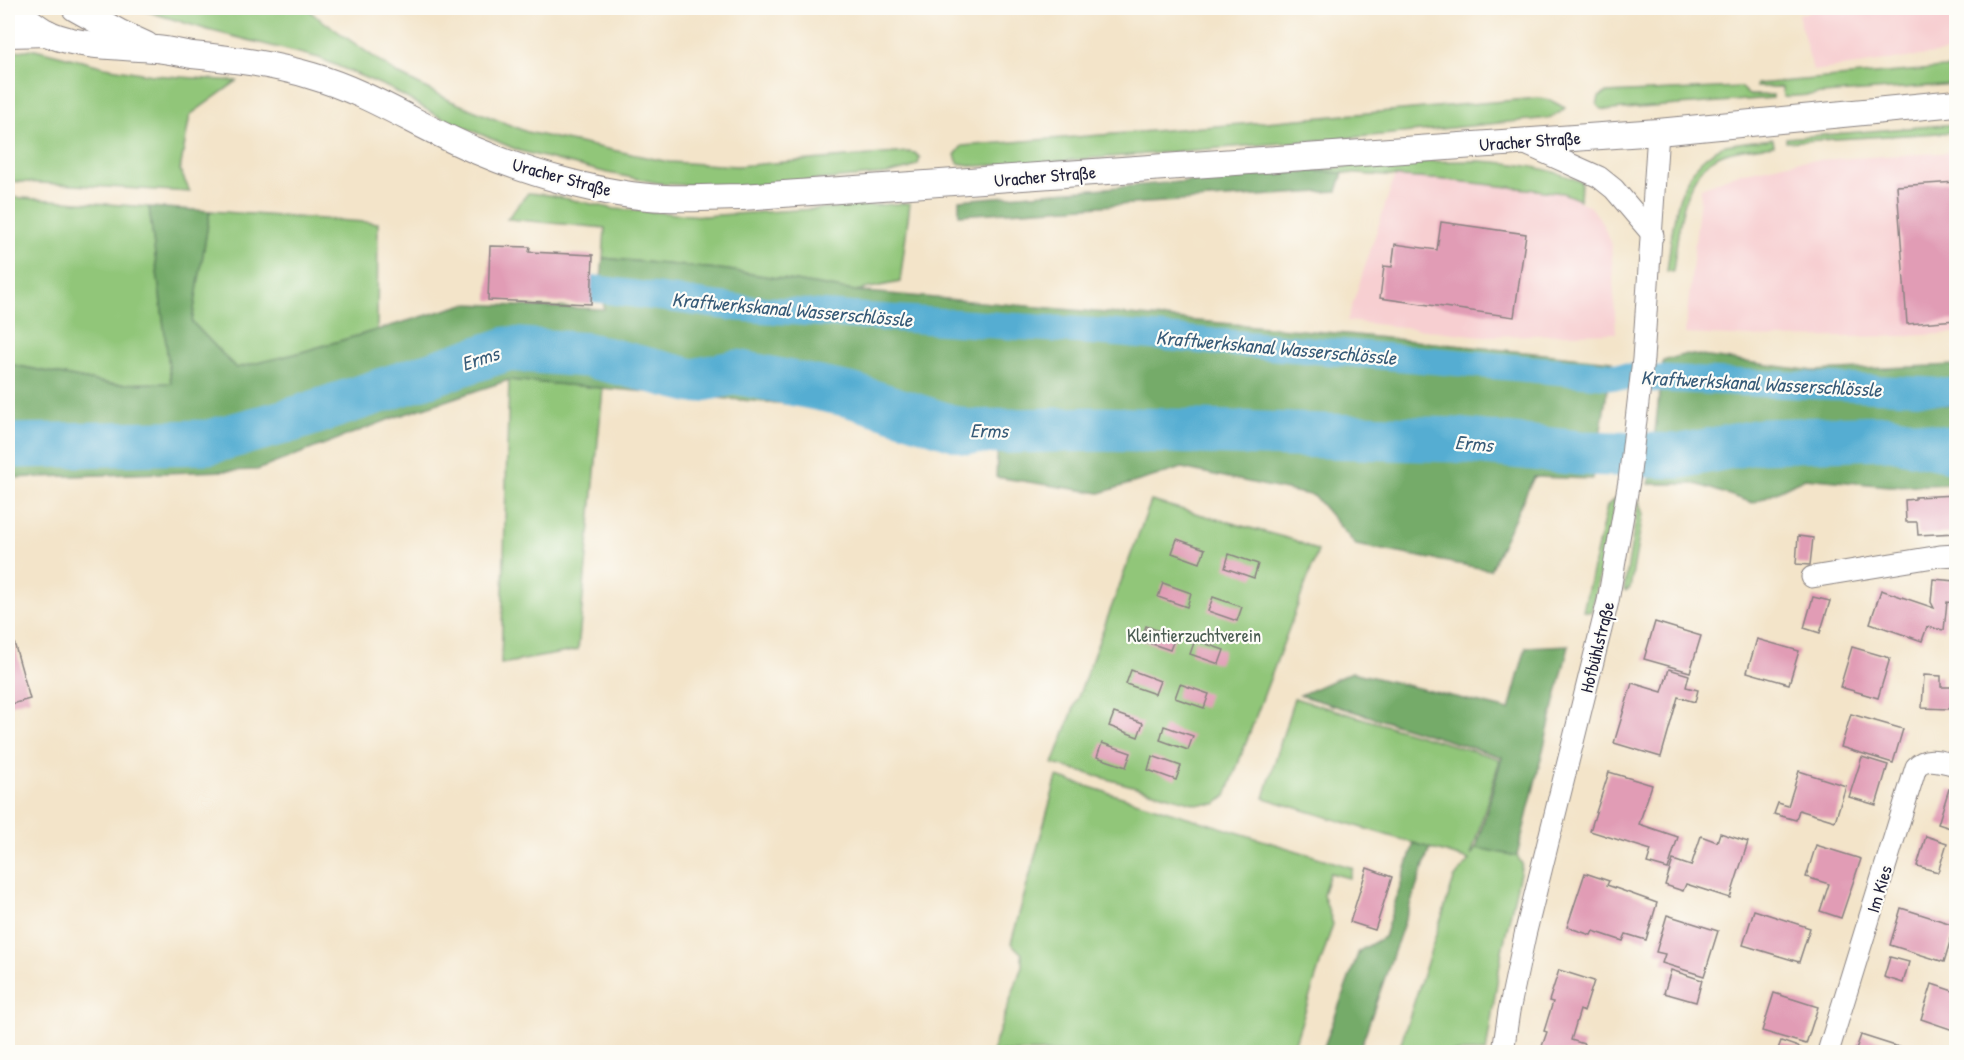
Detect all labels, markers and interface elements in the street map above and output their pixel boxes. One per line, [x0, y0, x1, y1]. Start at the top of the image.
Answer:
street label: Uracher Straße [1478, 125, 1582, 157]
street label: Uracher Straße [510, 152, 614, 202]
street label: Uracher Straße [993, 159, 1097, 193]
water label: Kraftwerkskanal Wasserschlössle [671, 285, 914, 333]
water label: Kraftwerkskanal Wasserschlössle [1155, 323, 1398, 371]
water label: Erms [458, 339, 504, 377]
water label: Kraftwerkskanal Wasserschlössle [1640, 363, 1883, 403]
water label: Erms [970, 416, 1010, 444]
water label: Erms [1454, 428, 1496, 458]
street label: Hofbühlstraße [1574, 599, 1620, 695]
park label: Kleintierzuchtverein [1127, 623, 1261, 648]
street label: Im Kies [1860, 862, 1898, 916]

